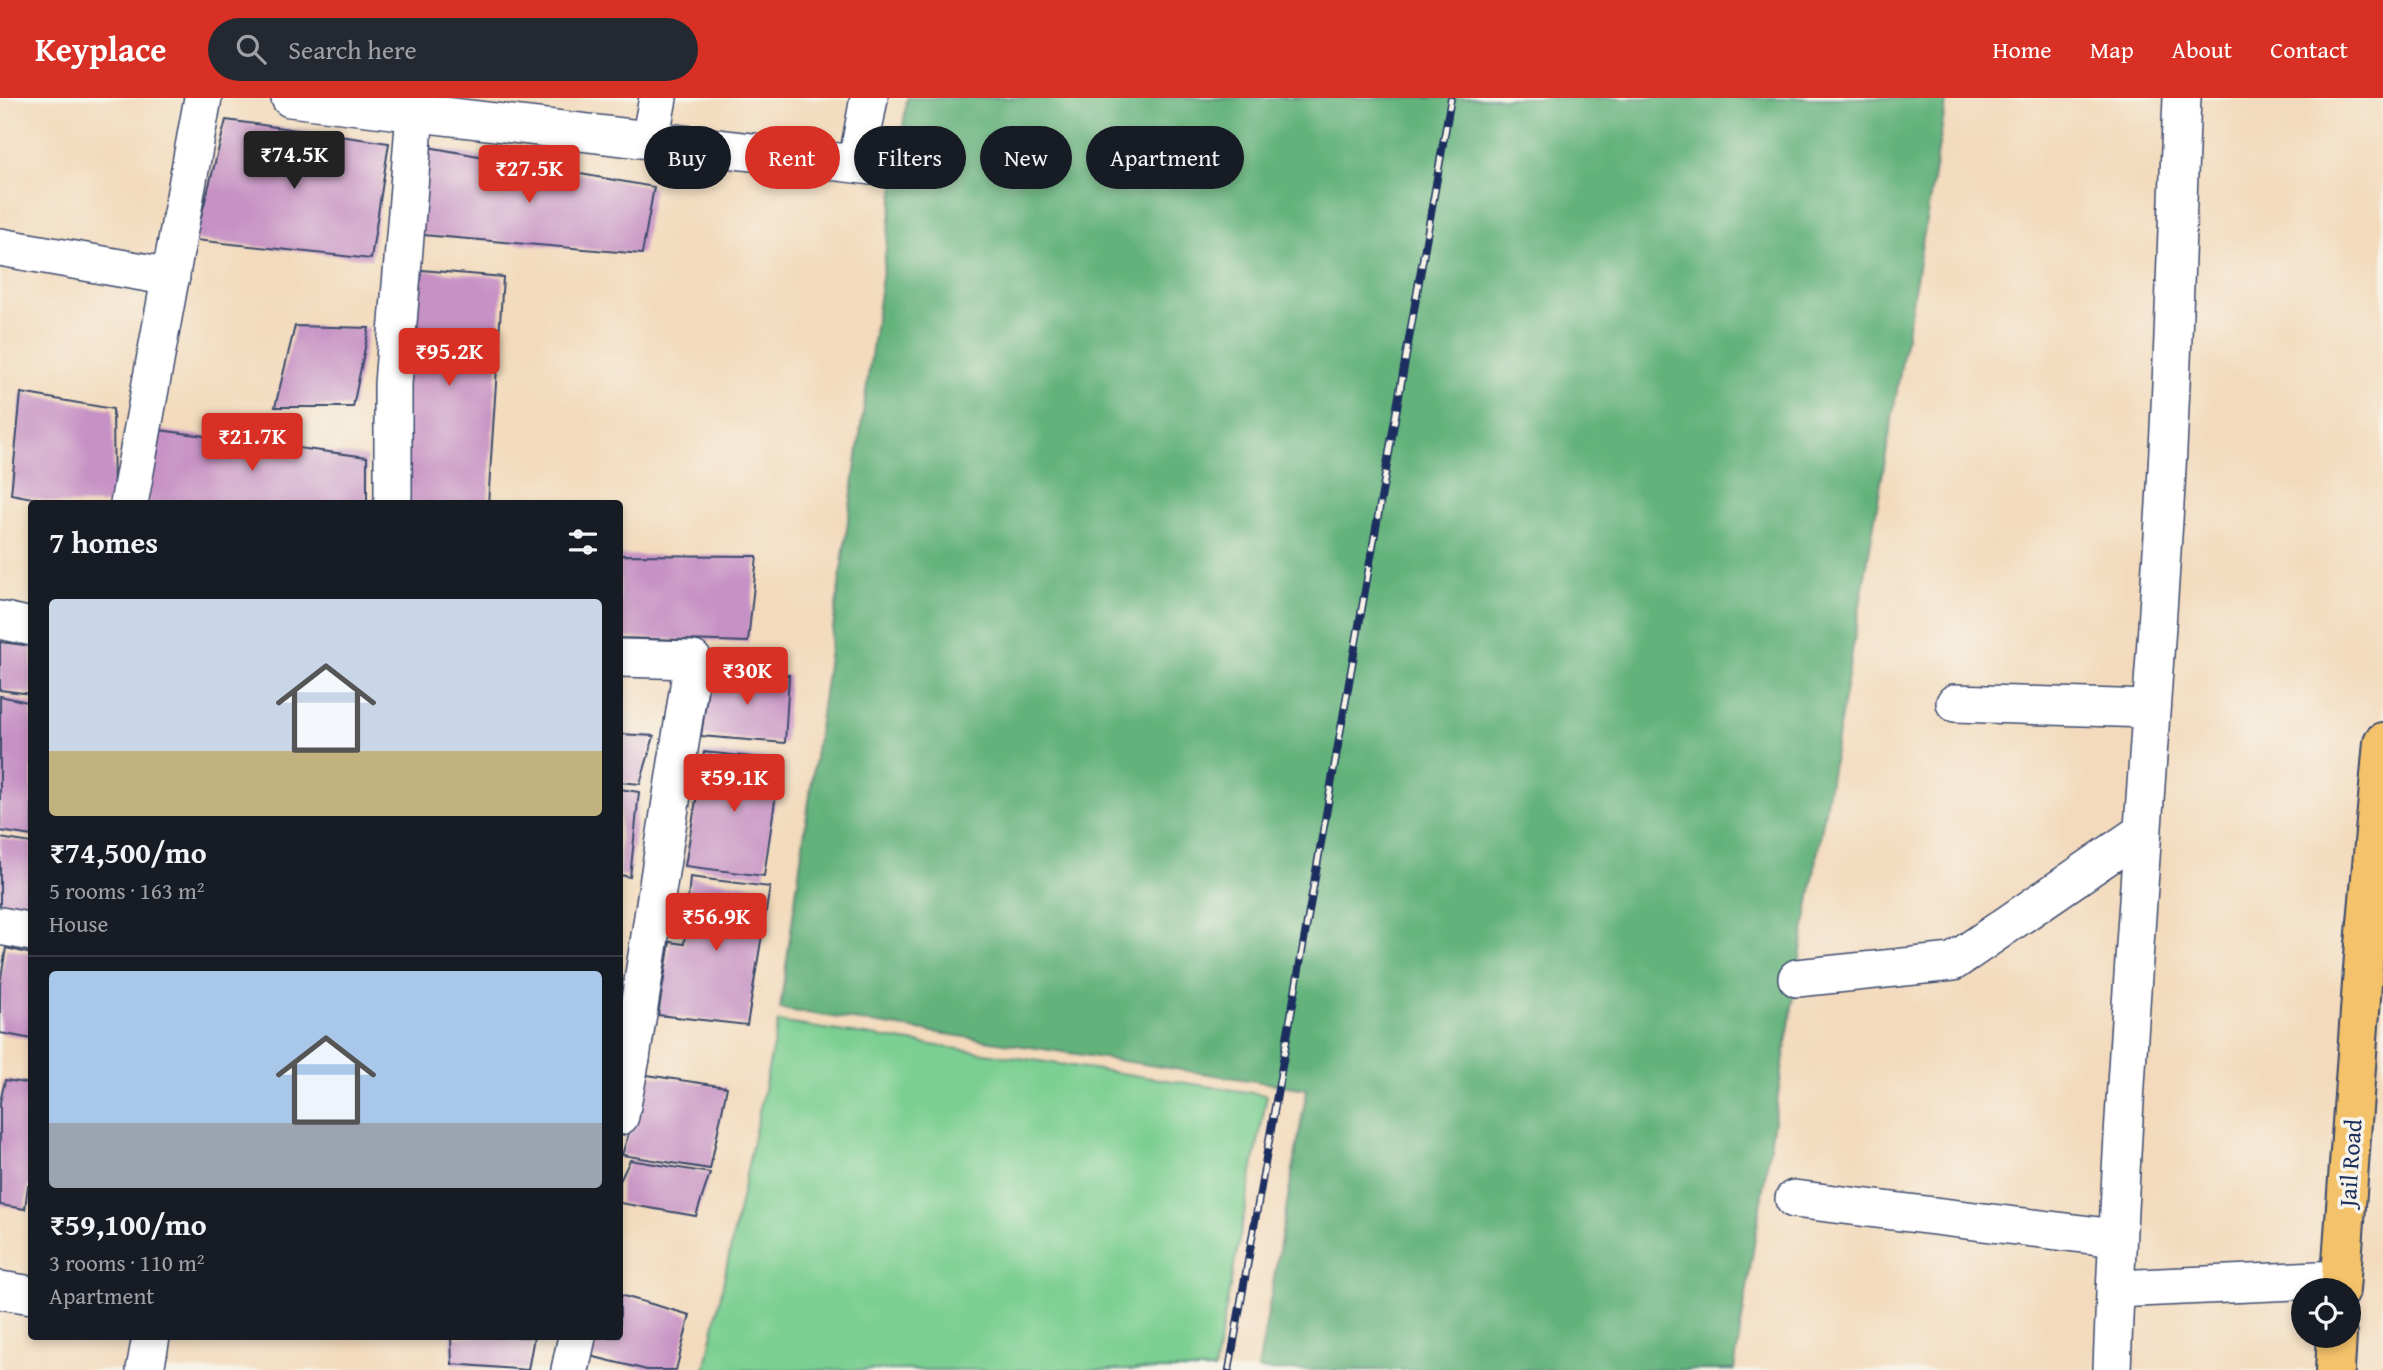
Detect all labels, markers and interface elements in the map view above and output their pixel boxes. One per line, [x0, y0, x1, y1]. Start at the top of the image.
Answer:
search box [208, 18, 698, 81]
text: Keyplace [35, 25, 166, 73]
icon: search [232, 30, 270, 68]
text: Search here [288, 30, 417, 69]
text: Home [1993, 32, 2052, 67]
text: Map [2090, 32, 2134, 67]
text: About [2172, 32, 2232, 67]
text: Contact [2270, 32, 2348, 67]
chip: Buy [644, 126, 731, 189]
chip: Rent [745, 126, 840, 189]
chip: Filters [854, 126, 966, 189]
chip: New [980, 126, 1072, 189]
chip: Apartment [1086, 126, 1244, 189]
pin: ₹74.5K [237, 132, 351, 191]
text: ₹74.5K [260, 137, 328, 170]
pin: ₹27.5K [472, 146, 586, 205]
text: ₹27.5K [495, 151, 563, 184]
pin: ₹95.2K [392, 328, 506, 388]
text: ₹95.2K [415, 334, 483, 367]
pin: ₹21.7K [195, 414, 309, 473]
text: ₹21.7K [218, 419, 286, 452]
text: 7 homes [49, 520, 158, 564]
icon: filters [564, 523, 602, 561]
icon: home [263, 645, 389, 771]
pin: ₹30K [706, 648, 788, 707]
text: ₹30K [722, 653, 772, 686]
pin: ₹59.1K [677, 754, 791, 814]
text: ₹59.1K [700, 760, 768, 793]
text: ₹74,500/mo [49, 830, 207, 874]
text: 5 rooms · 163 m² [49, 874, 204, 907]
pin: ₹56.9K [659, 894, 773, 953]
text: ₹56.9K [682, 899, 750, 932]
text: House [49, 907, 108, 940]
icon: home [263, 1017, 389, 1143]
street label: Jail Road [2329, 1118, 2371, 1211]
text: ₹59,100/mo [49, 1202, 207, 1246]
text: 3 rooms · 110 m² [49, 1246, 204, 1279]
map controls [2291, 1278, 2361, 1348]
button: locate [2291, 1278, 2361, 1348]
text: Apartment [49, 1279, 154, 1312]

